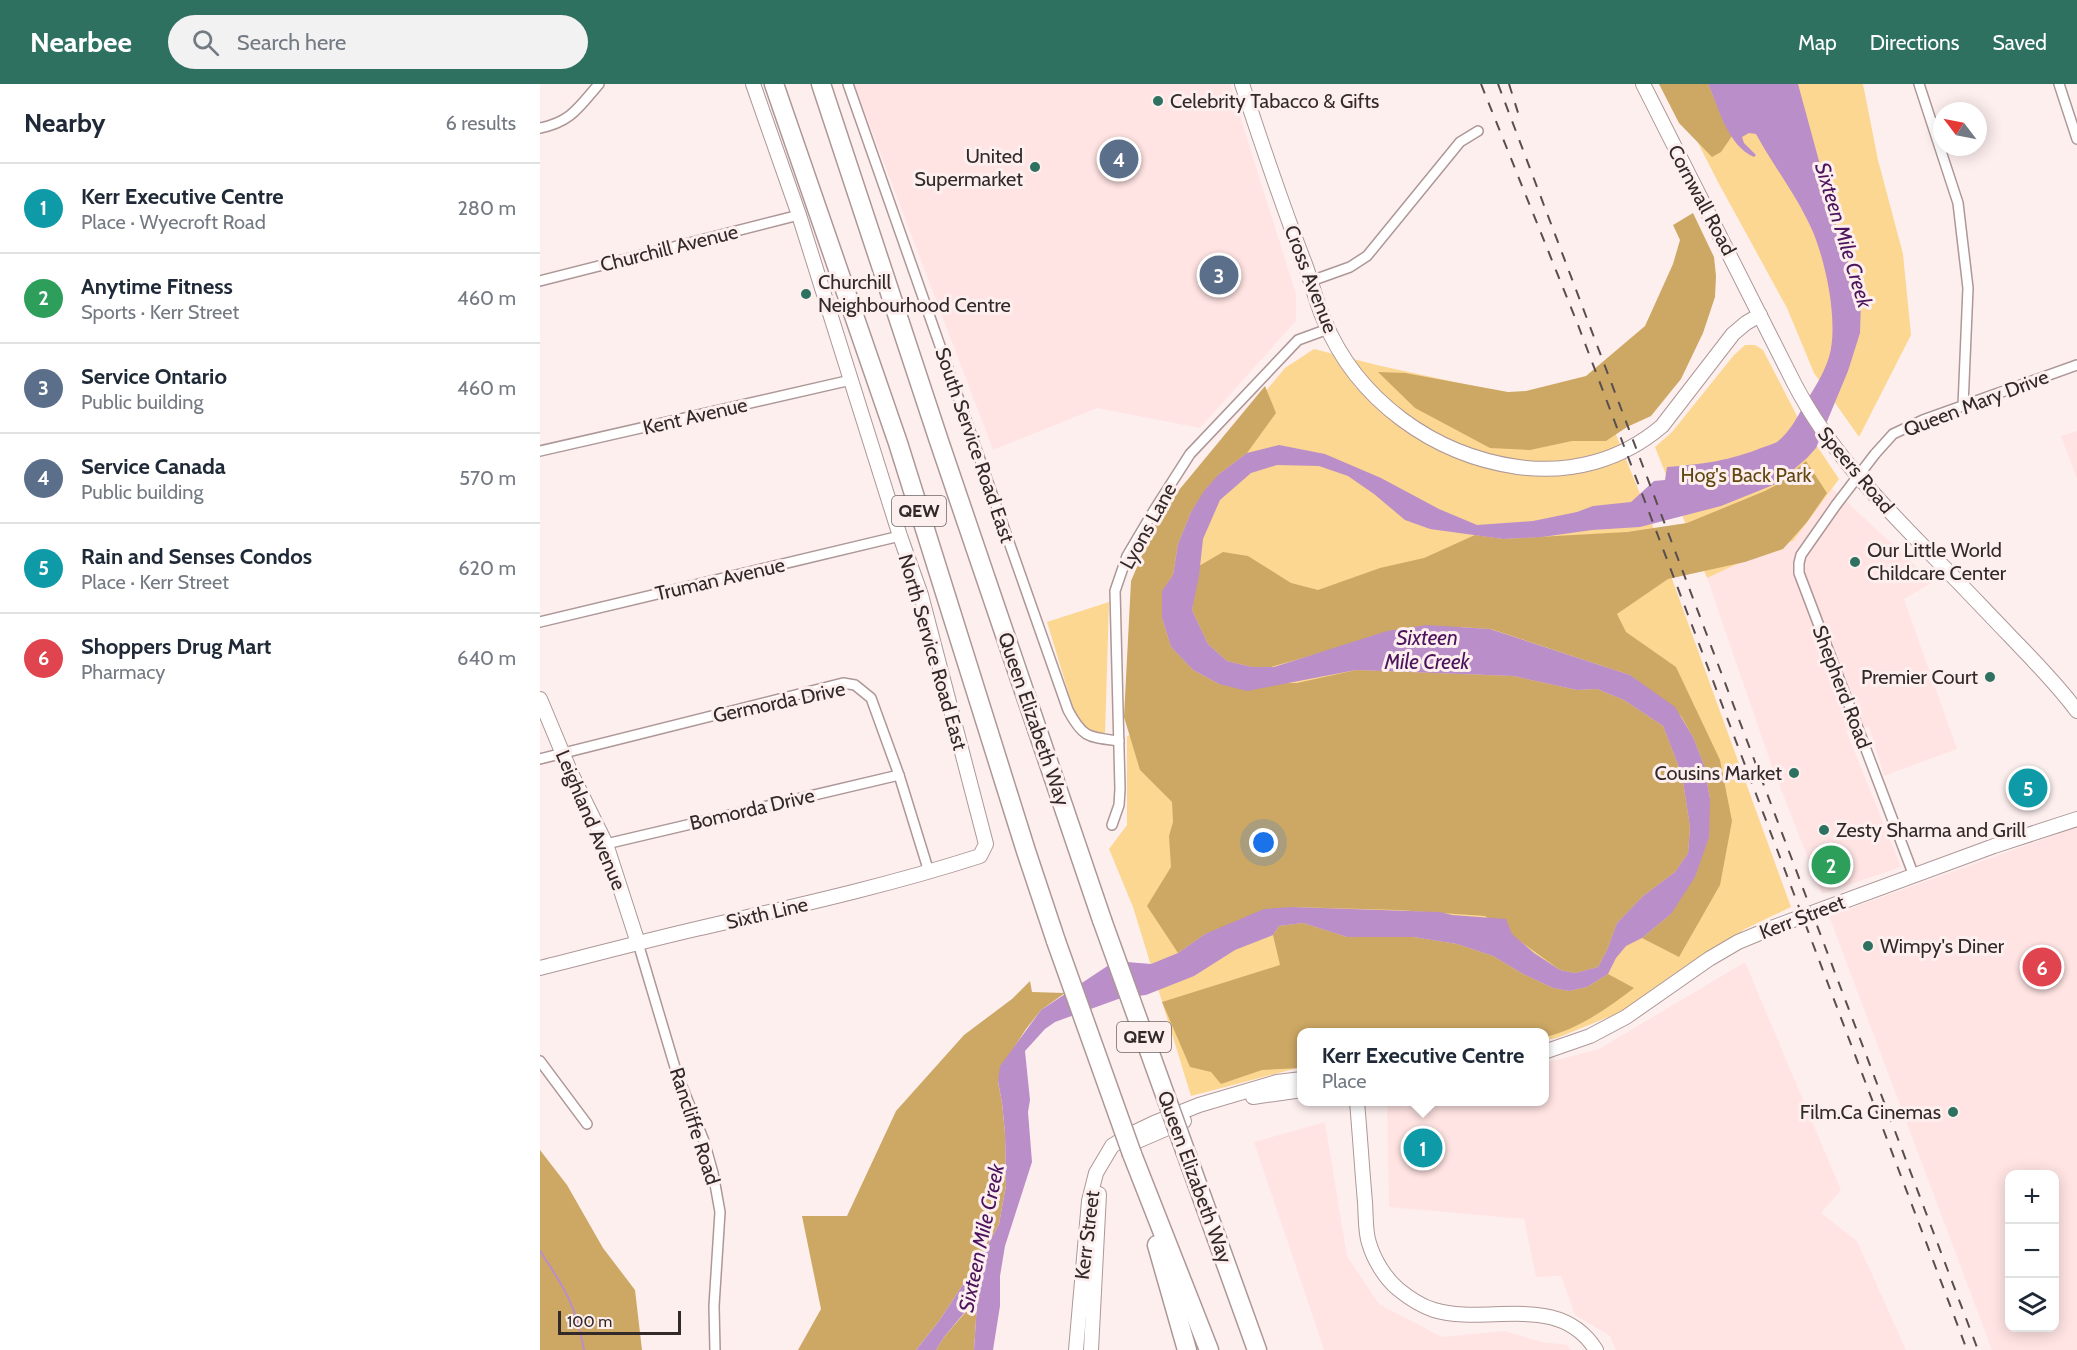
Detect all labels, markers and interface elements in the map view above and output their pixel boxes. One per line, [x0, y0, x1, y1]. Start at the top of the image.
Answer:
search box [168, 15, 588, 69]
text: Nearbee [30, 25, 132, 59]
icon: search [189, 26, 222, 59]
text: Search here [237, 29, 346, 56]
text: Map [1798, 30, 1837, 55]
text: Directions [1870, 30, 1959, 55]
text: Saved [1992, 30, 2047, 55]
place label: Celebrity Tabacco & Gifts [1170, 89, 1379, 113]
marker: Celebrity Tabacco & Gifts [1151, 94, 1165, 108]
north arrow [1933, 102, 1987, 156]
text: Nearby [24, 107, 105, 139]
text: 6 results [445, 111, 516, 135]
pin: 4 [1100, 136, 1138, 182]
street label: Cornwall Road [1663, 141, 1741, 259]
place label: United Supermarket [914, 144, 1023, 191]
water label: Sixteen Mile Creek [1810, 159, 1878, 312]
marker: United Supermarket [1028, 160, 1042, 174]
text: Kerr Executive Centre [81, 183, 284, 210]
text: 1 [40, 196, 47, 220]
text: 280 m [457, 196, 516, 220]
text: Place · Wyecroft Road [81, 210, 266, 234]
street label: Churchill Avenue [598, 219, 740, 277]
street label: Cross Avenue [1279, 222, 1343, 336]
pin: 3 [1200, 252, 1238, 297]
place label: Churchill Neighbourhood Centre [818, 270, 1011, 317]
text: Anytime Fitness [81, 273, 233, 300]
text: 2 [38, 286, 49, 310]
text: 460 m [457, 286, 516, 310]
marker: Churchill Neighbourhood Centre [799, 287, 813, 301]
text: Sports · Kerr Street [81, 300, 239, 324]
street label: South Service Road East [930, 344, 1020, 546]
text: Service Ontario [81, 363, 227, 390]
street label: Queen Mary Drive [1900, 364, 2052, 442]
text: 3 [38, 376, 49, 400]
text: 460 m [457, 376, 516, 400]
text: Public building [81, 390, 203, 414]
street label: Kent Avenue [640, 392, 750, 440]
street label: Speers Road [1813, 422, 1899, 518]
text: Service Canada [81, 453, 226, 480]
park label: Hog's Back Park [1681, 463, 1811, 487]
text: 4 [37, 466, 50, 490]
text: 570 m [459, 466, 516, 490]
street label: Lyons Lane [1115, 479, 1181, 573]
text: Public building [81, 480, 203, 504]
road number: QEW [892, 496, 946, 526]
place label: Our Little World Childcare Center [1867, 538, 2007, 585]
text: Rain and Senses Condos [81, 543, 312, 570]
street label: North Service Road East [894, 551, 973, 753]
street label: Truman Avenue [653, 552, 787, 606]
marker: Our Little World Childcare Center [1848, 555, 1862, 569]
text: 5 [38, 556, 49, 580]
text: 620 m [458, 556, 516, 580]
text: Place · Kerr Street [81, 570, 229, 594]
street label: Shepherd Road [1808, 622, 1876, 752]
water label: Sixteen Mile Creek [1383, 625, 1471, 674]
street label: Queen Elizabeth Way [993, 629, 1075, 809]
text: Shoppers Drug Mart [81, 633, 271, 660]
text: 6 [38, 646, 49, 670]
text: 640 m [457, 646, 516, 670]
text: Pharmacy [81, 660, 165, 684]
place label: Premier Court [1861, 665, 1978, 689]
marker: Premier Court [1983, 670, 1997, 684]
street label: Germorda Drive [711, 676, 847, 728]
street label: Leighland Avenue [551, 746, 631, 894]
place label: Cousins Market [1654, 761, 1782, 785]
marker: Cousins Market [1787, 766, 1801, 780]
pin: 5 [2008, 766, 2048, 810]
street label: Bomorda Drive [687, 783, 817, 835]
place label: Zesty Sharma and Grill [1836, 818, 2026, 842]
marker: Zesty Sharma and Grill [1817, 823, 1831, 837]
your location [1249, 828, 1278, 857]
pin: 2 [1812, 842, 1850, 888]
street label: Kerr Street [1756, 890, 1848, 944]
street label: Sixth Line [724, 892, 810, 934]
place label: Wimpy's Diner [1880, 934, 2005, 958]
marker: Wimpy's Diner [1861, 939, 1875, 953]
pin: 6 [2022, 944, 2062, 990]
road number: QEW [1117, 1022, 1171, 1052]
popup [1297, 1028, 1549, 1106]
text: Kerr Executive Centre [1322, 1042, 1524, 1069]
street label: Rancliffe Road [665, 1064, 725, 1188]
text: Place [1322, 1069, 1367, 1093]
street label: Queen Elizabeth Way [1153, 1087, 1237, 1267]
place label: Film.Ca Cinemas [1800, 1100, 1941, 1124]
marker: Film.Ca Cinemas [1946, 1105, 1960, 1119]
pin: 1 [1404, 1126, 1442, 1170]
water label: Sixteen Mile Creek [953, 1161, 1009, 1314]
map controls [2005, 1170, 2059, 1332]
button: + [2005, 1170, 2059, 1224]
street label: Kerr Street [1070, 1189, 1104, 1281]
button: − [2005, 1224, 2059, 1278]
button: layers [2005, 1278, 2059, 1332]
scale bar [558, 1308, 681, 1336]
text: 100 m [567, 1312, 612, 1331]

